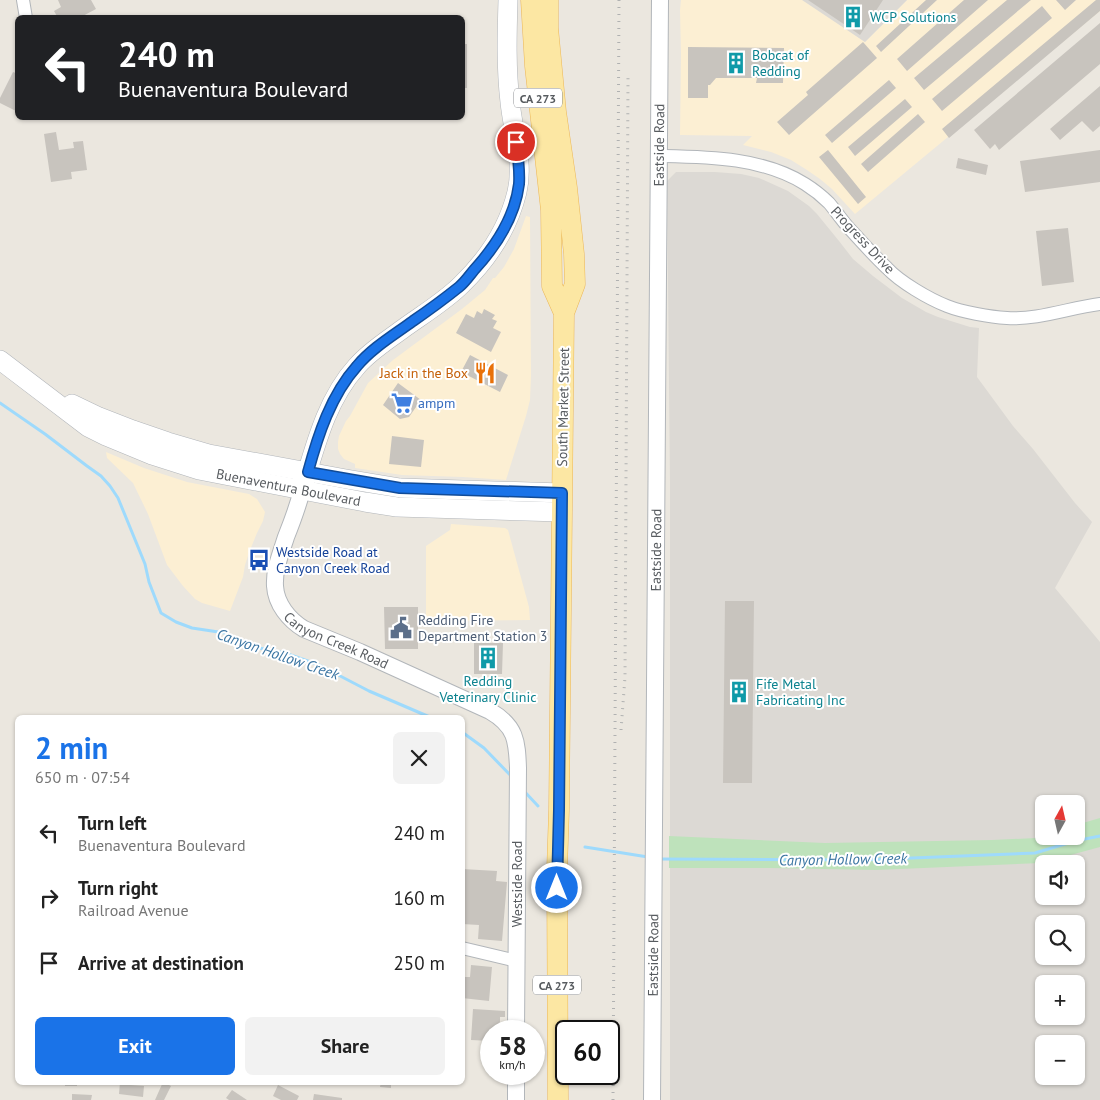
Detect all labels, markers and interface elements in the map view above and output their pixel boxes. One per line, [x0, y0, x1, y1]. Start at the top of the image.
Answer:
building icon: WCP Solutions [840, 4, 866, 30]
place label: WCP Solutions [870, 8, 957, 26]
text: 240 m [118, 31, 215, 77]
icon: left [35, 35, 100, 100]
place label: Bobcat of Redding [752, 46, 809, 80]
building icon: Bobcat of Redding [723, 50, 749, 76]
text: Buenaventura Boulevard [118, 75, 348, 103]
road number: CA 273 [514, 89, 562, 108]
street label: Eastside Road [650, 104, 668, 187]
pin [495, 121, 537, 163]
icon: arrive [502, 128, 530, 156]
street label: Progress Drive [827, 202, 899, 278]
street label: South Market Street [553, 347, 573, 467]
restaurant icon: Jack in the Box [472, 360, 498, 386]
place label: Jack in the Box [379, 364, 468, 382]
supermarket icon: ampm [389, 390, 415, 416]
place label: ampm [418, 394, 455, 412]
street label: Buenaventura Boulevard [215, 465, 362, 510]
street label: Eastside Road [647, 508, 665, 592]
place label: Westside Road at Canyon Creek Road [276, 543, 390, 577]
bus stop icon: Westside Road at Canyon Creek Road [246, 547, 272, 573]
street label: Canyon Creek Road [280, 608, 391, 673]
place label: Redding Fire Department Station 3 [418, 611, 548, 645]
public building icon: Redding Fire Department Station 3 [388, 615, 414, 641]
water label: Canyon Hollow Creek [214, 624, 343, 684]
building icon: Redding Veterinary Clinic [475, 645, 501, 671]
place label: Redding Veterinary Clinic [438, 672, 537, 706]
place label: Fife Metal Fabricating Inc [756, 675, 845, 709]
building icon: Fife Metal Fabricating Inc [726, 679, 752, 705]
text: 2 min [35, 728, 108, 767]
button: close [393, 732, 445, 784]
text: 650 m · 07:54 [35, 767, 130, 787]
north arrow [1035, 795, 1085, 845]
map controls [1035, 795, 1085, 1085]
text: Turn left [78, 811, 147, 835]
icon: left [35, 819, 63, 847]
text: 240 m [393, 821, 445, 845]
text: Buenaventura Boulevard [78, 835, 246, 855]
street label: Westside Road [508, 841, 526, 927]
water label: Canyon Hollow Creek [779, 848, 908, 870]
button: sound [1035, 855, 1085, 905]
position arrow [530, 861, 582, 913]
text: Turn right [78, 876, 158, 900]
icon: right [35, 884, 63, 912]
text: 160 m [393, 886, 445, 910]
text: Railroad Avenue [78, 900, 189, 920]
street label: Eastside Road [644, 913, 662, 997]
button: search [1035, 915, 1085, 965]
icon: arrive [35, 949, 63, 977]
text: Arrive at destination [78, 951, 244, 975]
text: 250 m [393, 951, 445, 975]
button: + [1035, 975, 1085, 1025]
road number: CA 273 [533, 976, 581, 994]
button: Exit [35, 1017, 235, 1075]
button: Share [245, 1017, 445, 1075]
speed limit sign: 60 [555, 1020, 620, 1085]
text: 58 [498, 1030, 527, 1062]
button: − [1035, 1035, 1085, 1085]
text: km/h [499, 1057, 526, 1072]

